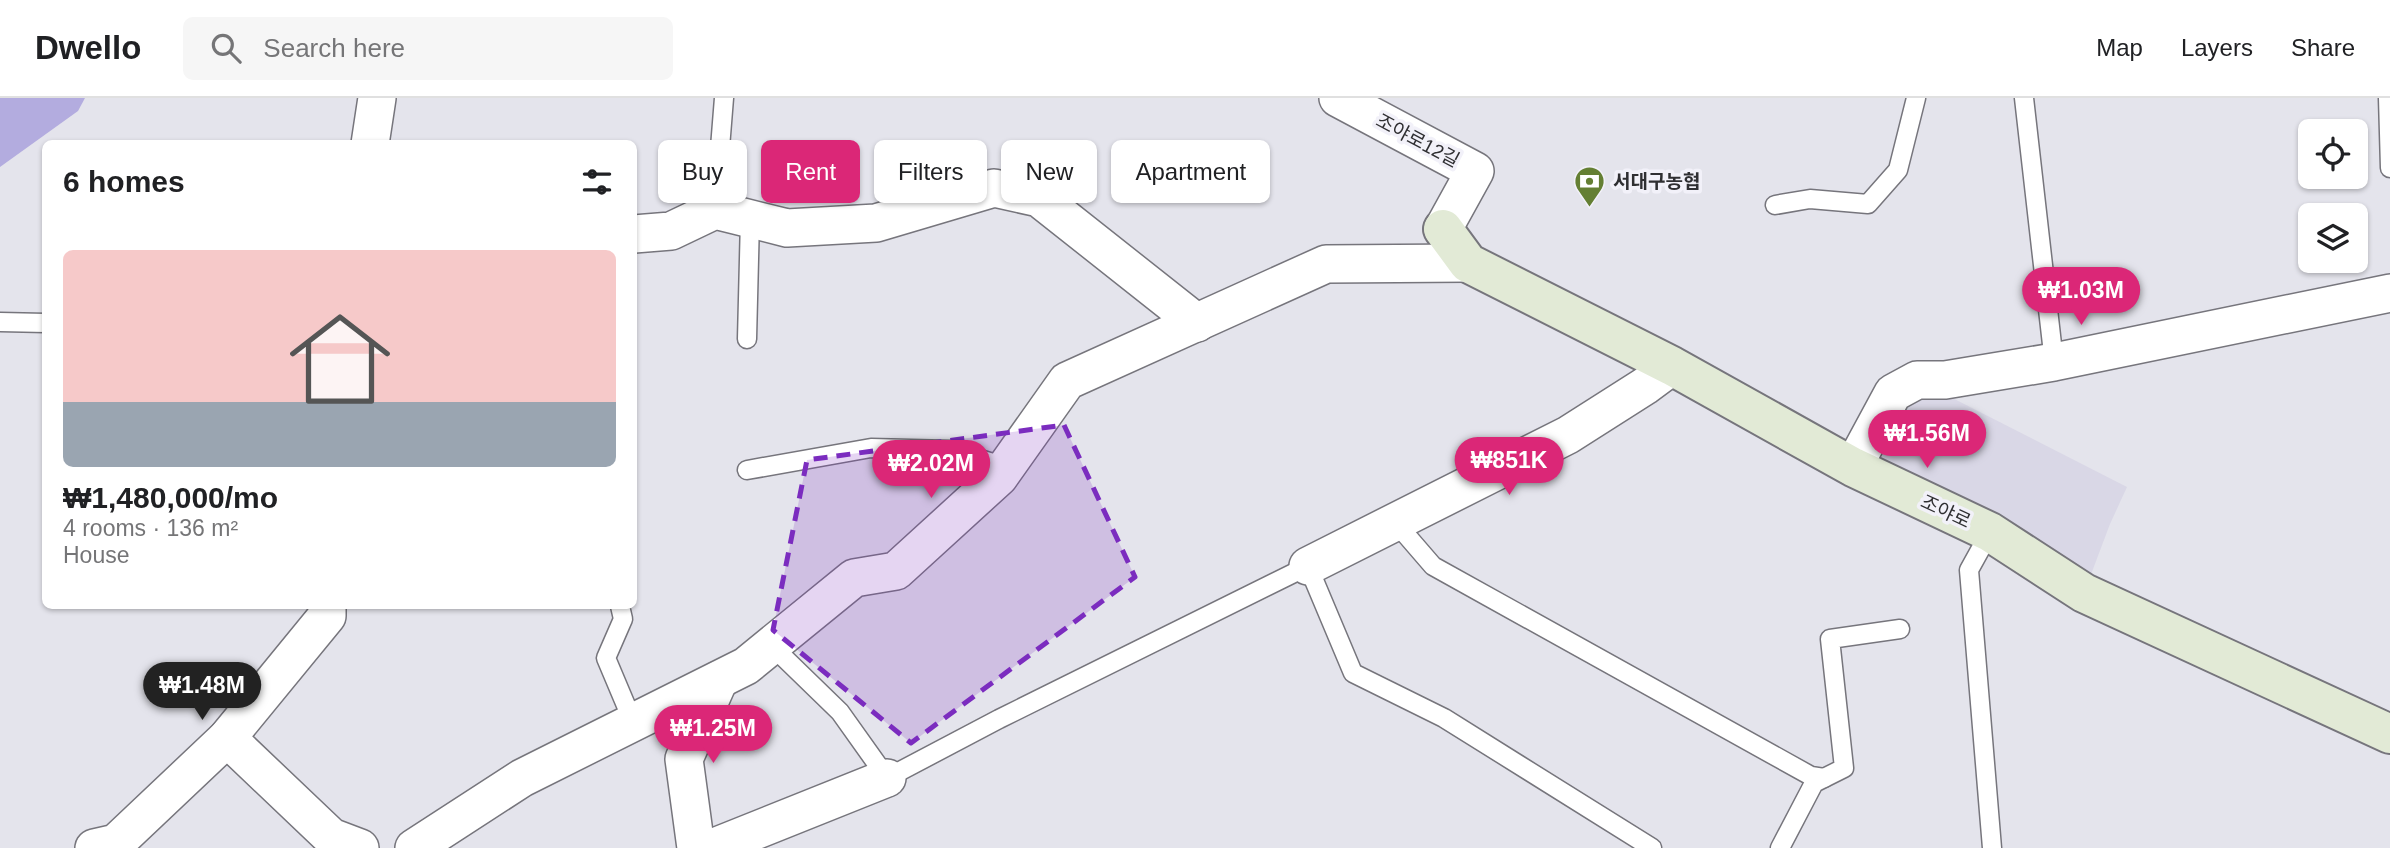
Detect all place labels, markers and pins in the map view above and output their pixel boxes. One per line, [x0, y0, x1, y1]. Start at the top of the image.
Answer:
bank icon: 서대구농협 [1573, 164, 1607, 208]
place label: 서대구농협 [1613, 171, 1700, 192]
pin: ₩1.03M [2024, 268, 2138, 327]
pin: ₩1.56M [1870, 410, 1984, 470]
pin: ₩851K [1460, 438, 1558, 497]
pin: ₩2.02M [874, 440, 988, 500]
pin: ₩1.48M [145, 662, 259, 722]
pin: ₩1.25M [656, 706, 770, 765]

